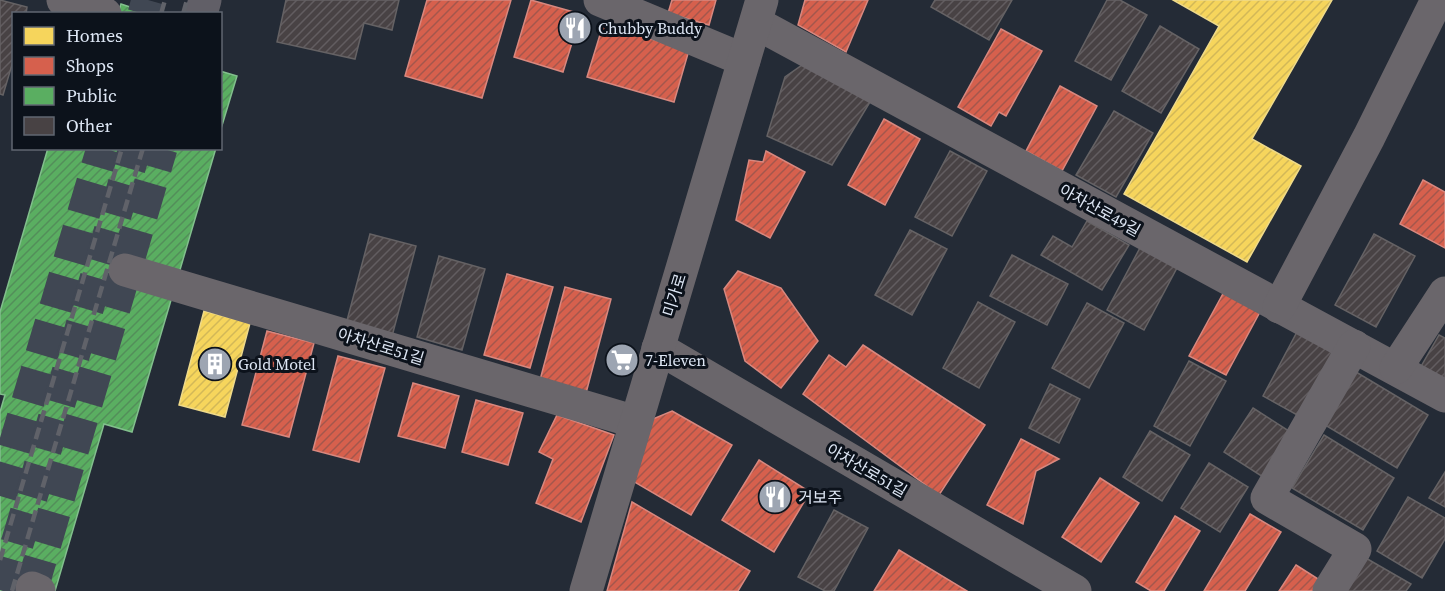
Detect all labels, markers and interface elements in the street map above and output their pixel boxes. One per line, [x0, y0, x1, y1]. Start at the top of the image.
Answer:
restaurant icon: Chubby Buddy [557, 10, 593, 46]
legend [12, 12, 222, 150]
place label: Chubby Buddy [598, 17, 703, 39]
text: Homes [66, 23, 123, 48]
text: Shops [66, 53, 114, 78]
text: Public [66, 83, 117, 108]
text: Other [66, 113, 113, 138]
street label: 아차산로49길 [1055, 179, 1145, 241]
street label: 미가로 [657, 270, 691, 319]
street label: 아차산로51길 [335, 322, 427, 370]
supermarket icon: 7-Eleven [604, 342, 640, 378]
building icon: Gold Motel [197, 346, 233, 382]
place label: 7-Eleven [645, 349, 706, 371]
place label: Gold Motel [238, 353, 316, 375]
street label: 아차산로51길 [823, 438, 911, 502]
restaurant icon: 거보주 [757, 479, 793, 515]
place label: 거보주 [798, 486, 842, 508]

